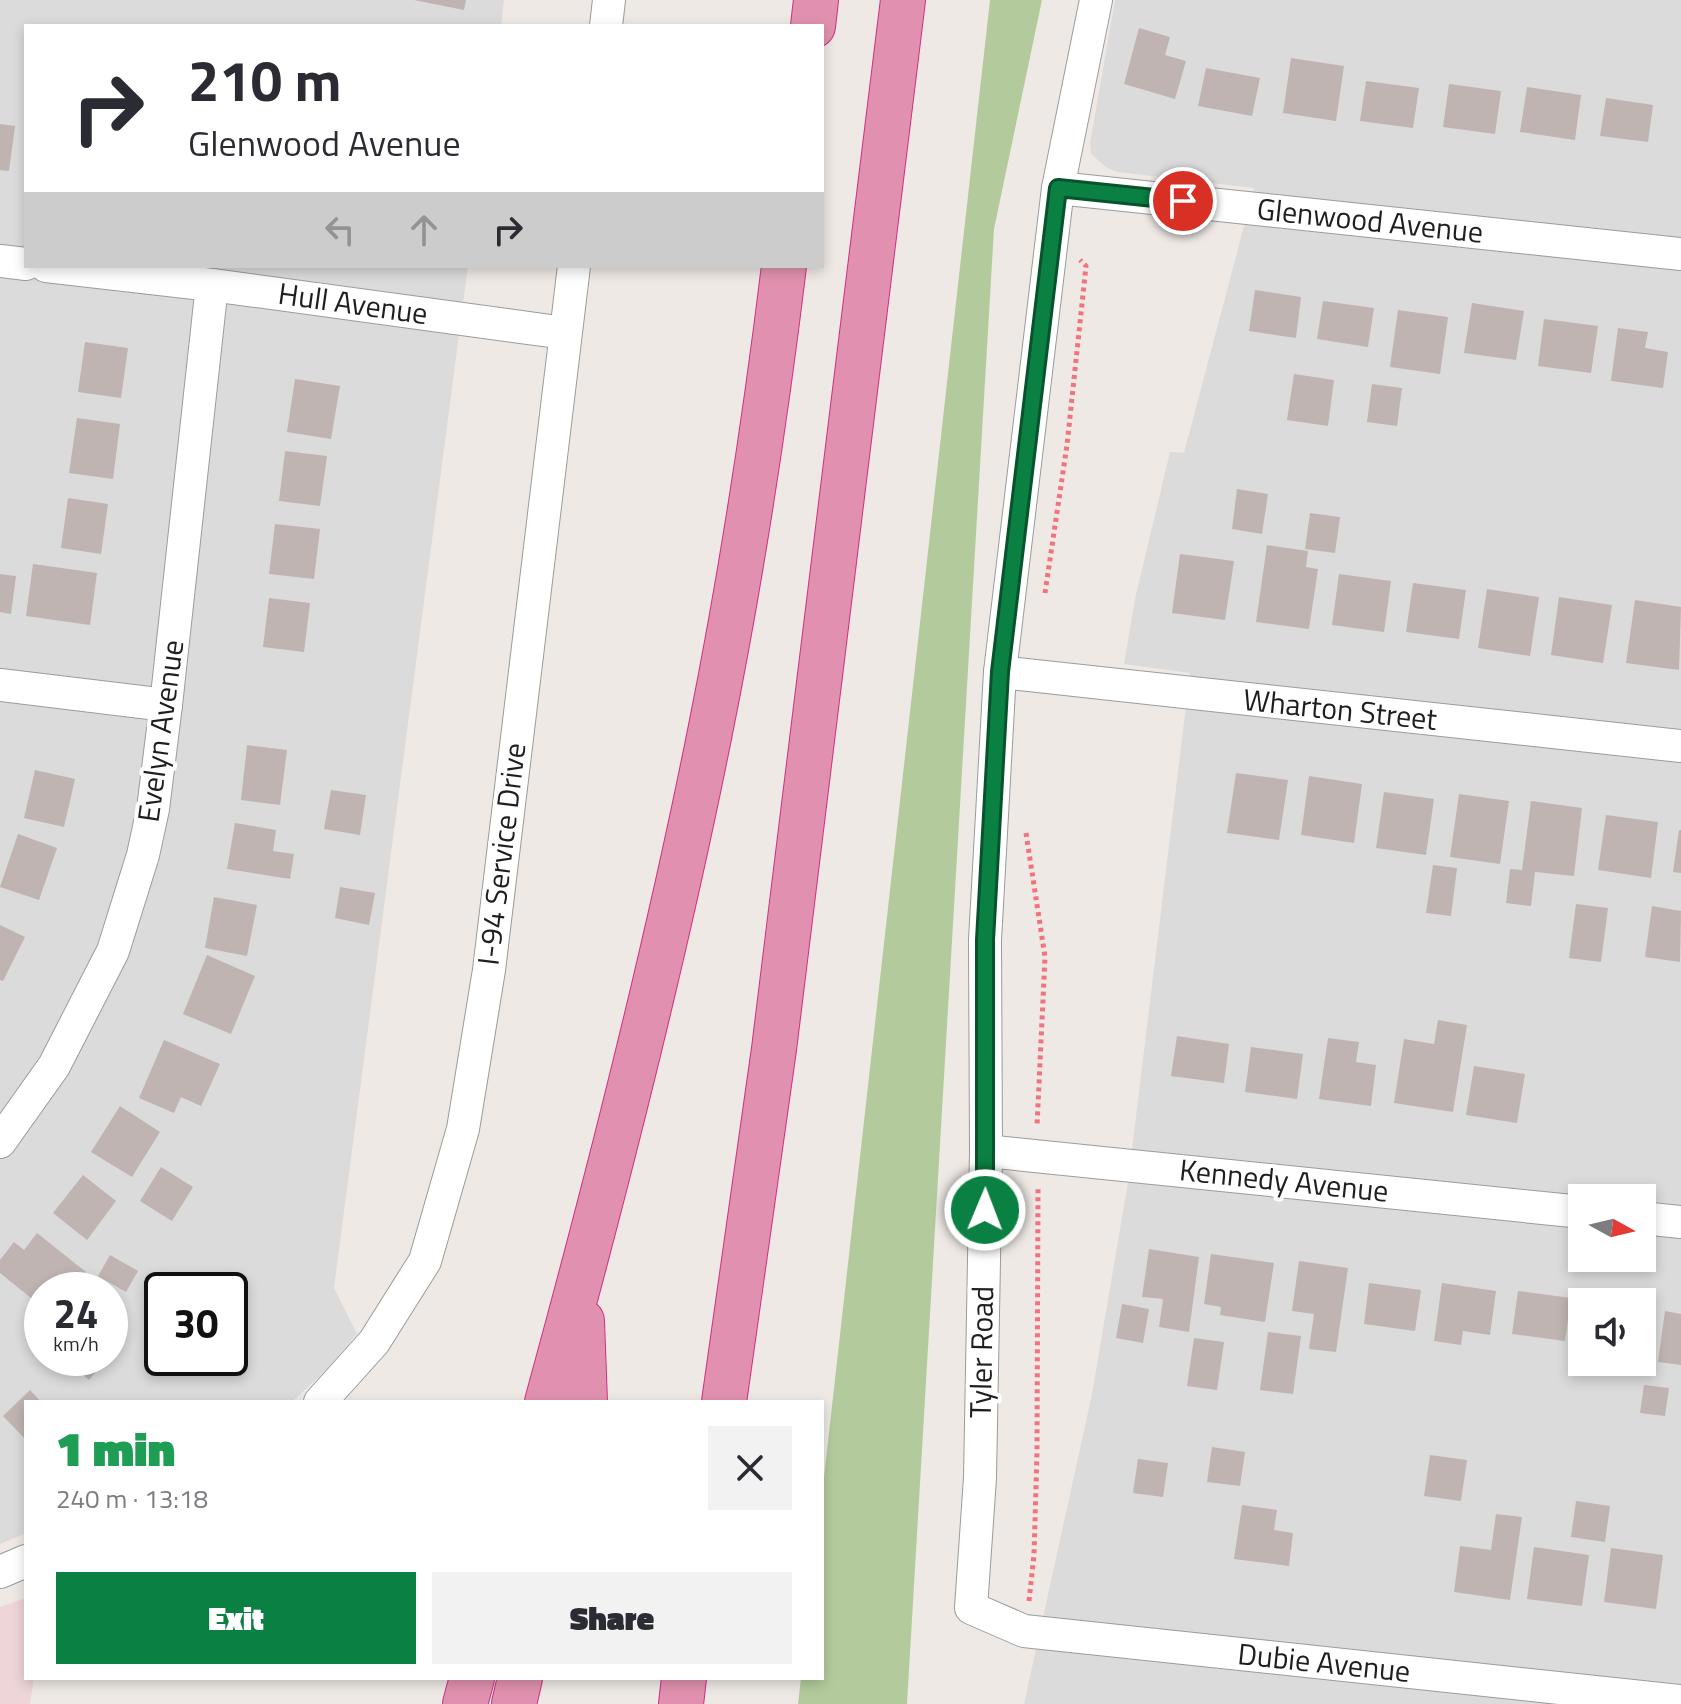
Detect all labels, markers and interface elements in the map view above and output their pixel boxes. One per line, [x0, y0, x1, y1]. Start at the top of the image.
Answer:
text: 210 m [188, 38, 341, 123]
icon: right [56, 56, 160, 160]
text: Glenwood Avenue [188, 115, 461, 170]
pin [1149, 167, 1217, 235]
icon: arrive [1161, 179, 1205, 223]
street label: Glenwood Avenue [1255, 185, 1486, 255]
icon: left [318, 208, 362, 252]
icon: ahead [402, 208, 446, 252]
icon: right [486, 208, 530, 252]
street label: Hull Avenue [275, 270, 431, 336]
street label: Evelyn Avenue [124, 637, 196, 825]
street label: Wharton Street [1241, 676, 1440, 742]
street label: I-94 Service Drive [465, 740, 537, 968]
street label: Kennedy Avenue [1177, 1146, 1391, 1214]
position arrow [943, 1168, 1027, 1252]
north arrow [1568, 1184, 1656, 1272]
map controls [1568, 1184, 1656, 1376]
speed limit sign: 30 [144, 1272, 248, 1376]
text: 24 [54, 1283, 98, 1344]
street label: Tyler Road [957, 1285, 1005, 1418]
button: sound [1568, 1288, 1656, 1376]
text: km/h [53, 1328, 99, 1359]
text: 1 min [56, 1412, 175, 1485]
button: close [708, 1426, 792, 1510]
text: 240 m · 13:18 [56, 1479, 208, 1518]
button: Exit [56, 1572, 416, 1664]
button: Share [432, 1572, 792, 1664]
street label: Dubie Avenue [1236, 1630, 1413, 1694]

